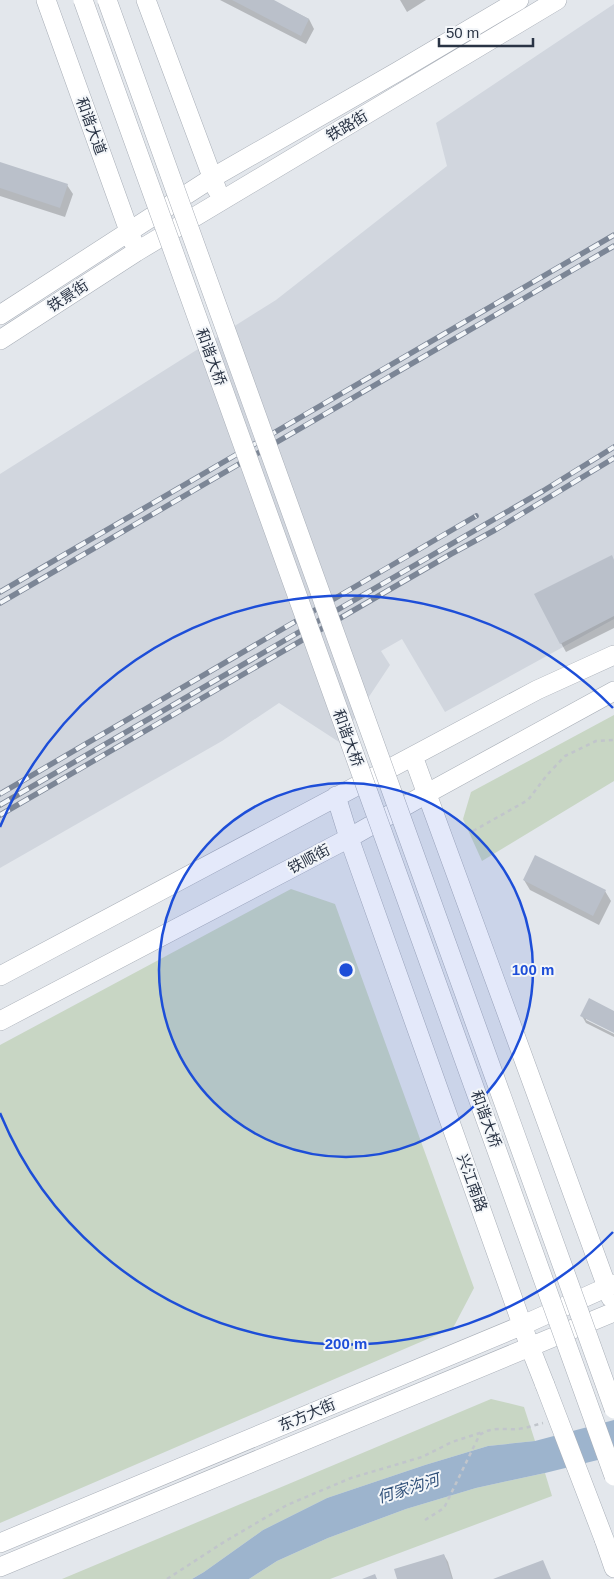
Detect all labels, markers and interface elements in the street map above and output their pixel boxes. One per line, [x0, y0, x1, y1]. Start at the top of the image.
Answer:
scale bar [439, 15, 533, 47]
text: 50 m [446, 24, 479, 41]
street label: 和谐大道 [73, 95, 110, 157]
street label: 铁路街 [323, 107, 370, 144]
street label: 铁景街 [44, 276, 91, 315]
street label: 和谐大桥 [193, 326, 230, 388]
street label: 和谐大桥 [330, 707, 367, 769]
street label: 铁顺街 [285, 840, 333, 877]
centre of rings [337, 961, 355, 979]
text: 100 m [512, 961, 554, 978]
street label: 和谐大桥 [468, 1088, 505, 1150]
street label: 兴江南路 [454, 1152, 491, 1214]
text: 200 m [325, 1335, 367, 1352]
street label: 东方大街 [276, 1395, 338, 1434]
water label: 何家沟河 [375, 1470, 444, 1506]

